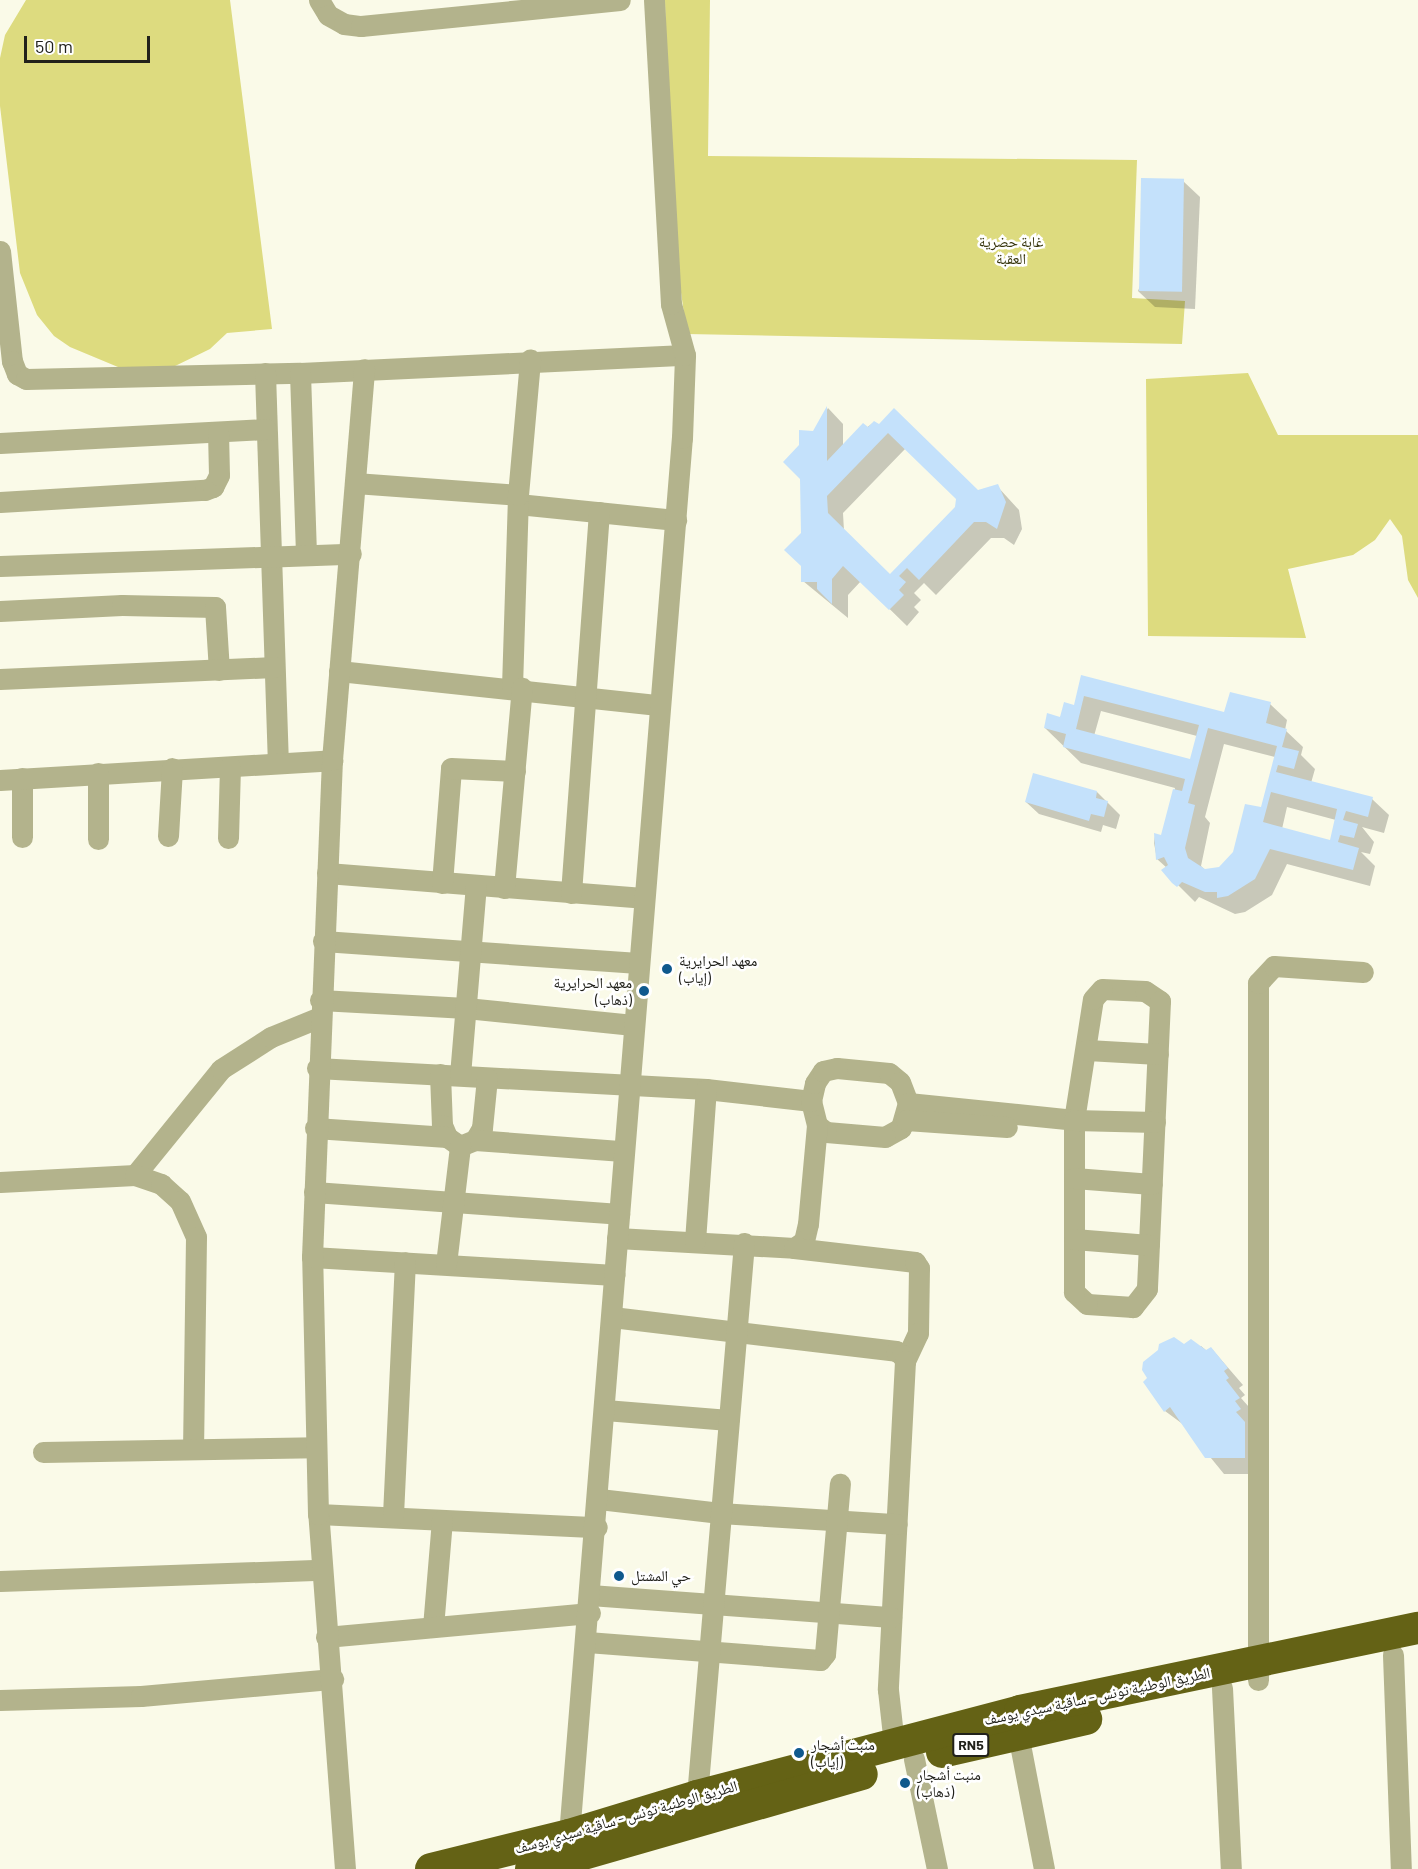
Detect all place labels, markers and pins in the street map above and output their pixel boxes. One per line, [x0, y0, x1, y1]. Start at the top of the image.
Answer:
place label: معهد الحرايرية (إياب) [679, 951, 757, 986]
marker: معهد الحرايرية (إياب) [660, 962, 674, 976]
place label: معهد الحرايرية (ذهاب) [554, 973, 632, 1008]
marker: معهد الحرايرية (ذهاب) [637, 984, 651, 998]
place label: حي المشتل [631, 1567, 691, 1585]
marker: حي المشتل [612, 1569, 626, 1583]
place label: منبت أشجار (إياب) [811, 1735, 875, 1770]
marker: منبت أشجار (إياب) [792, 1746, 806, 1760]
place label: منبت أشجار (ذهاب) [917, 1765, 981, 1800]
marker: منبت أشجار (ذهاب) [898, 1776, 912, 1790]

